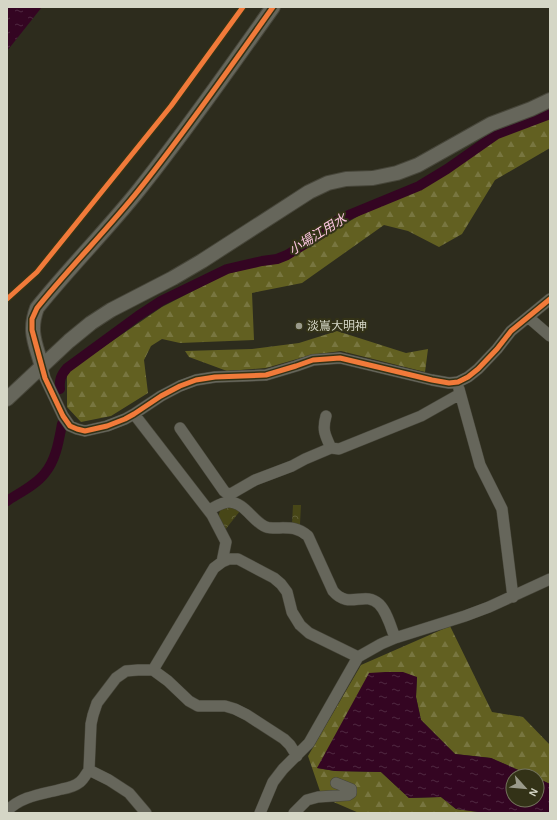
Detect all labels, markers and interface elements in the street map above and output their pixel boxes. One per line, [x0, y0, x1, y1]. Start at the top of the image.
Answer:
water label: 小場江用水 [286, 210, 351, 258]
place label: 淡嶌大明神 [307, 320, 367, 332]
marker: 淡嶌大明神 [294, 321, 304, 331]
north arrow [505, 768, 545, 808]
text: N [527, 786, 540, 798]

